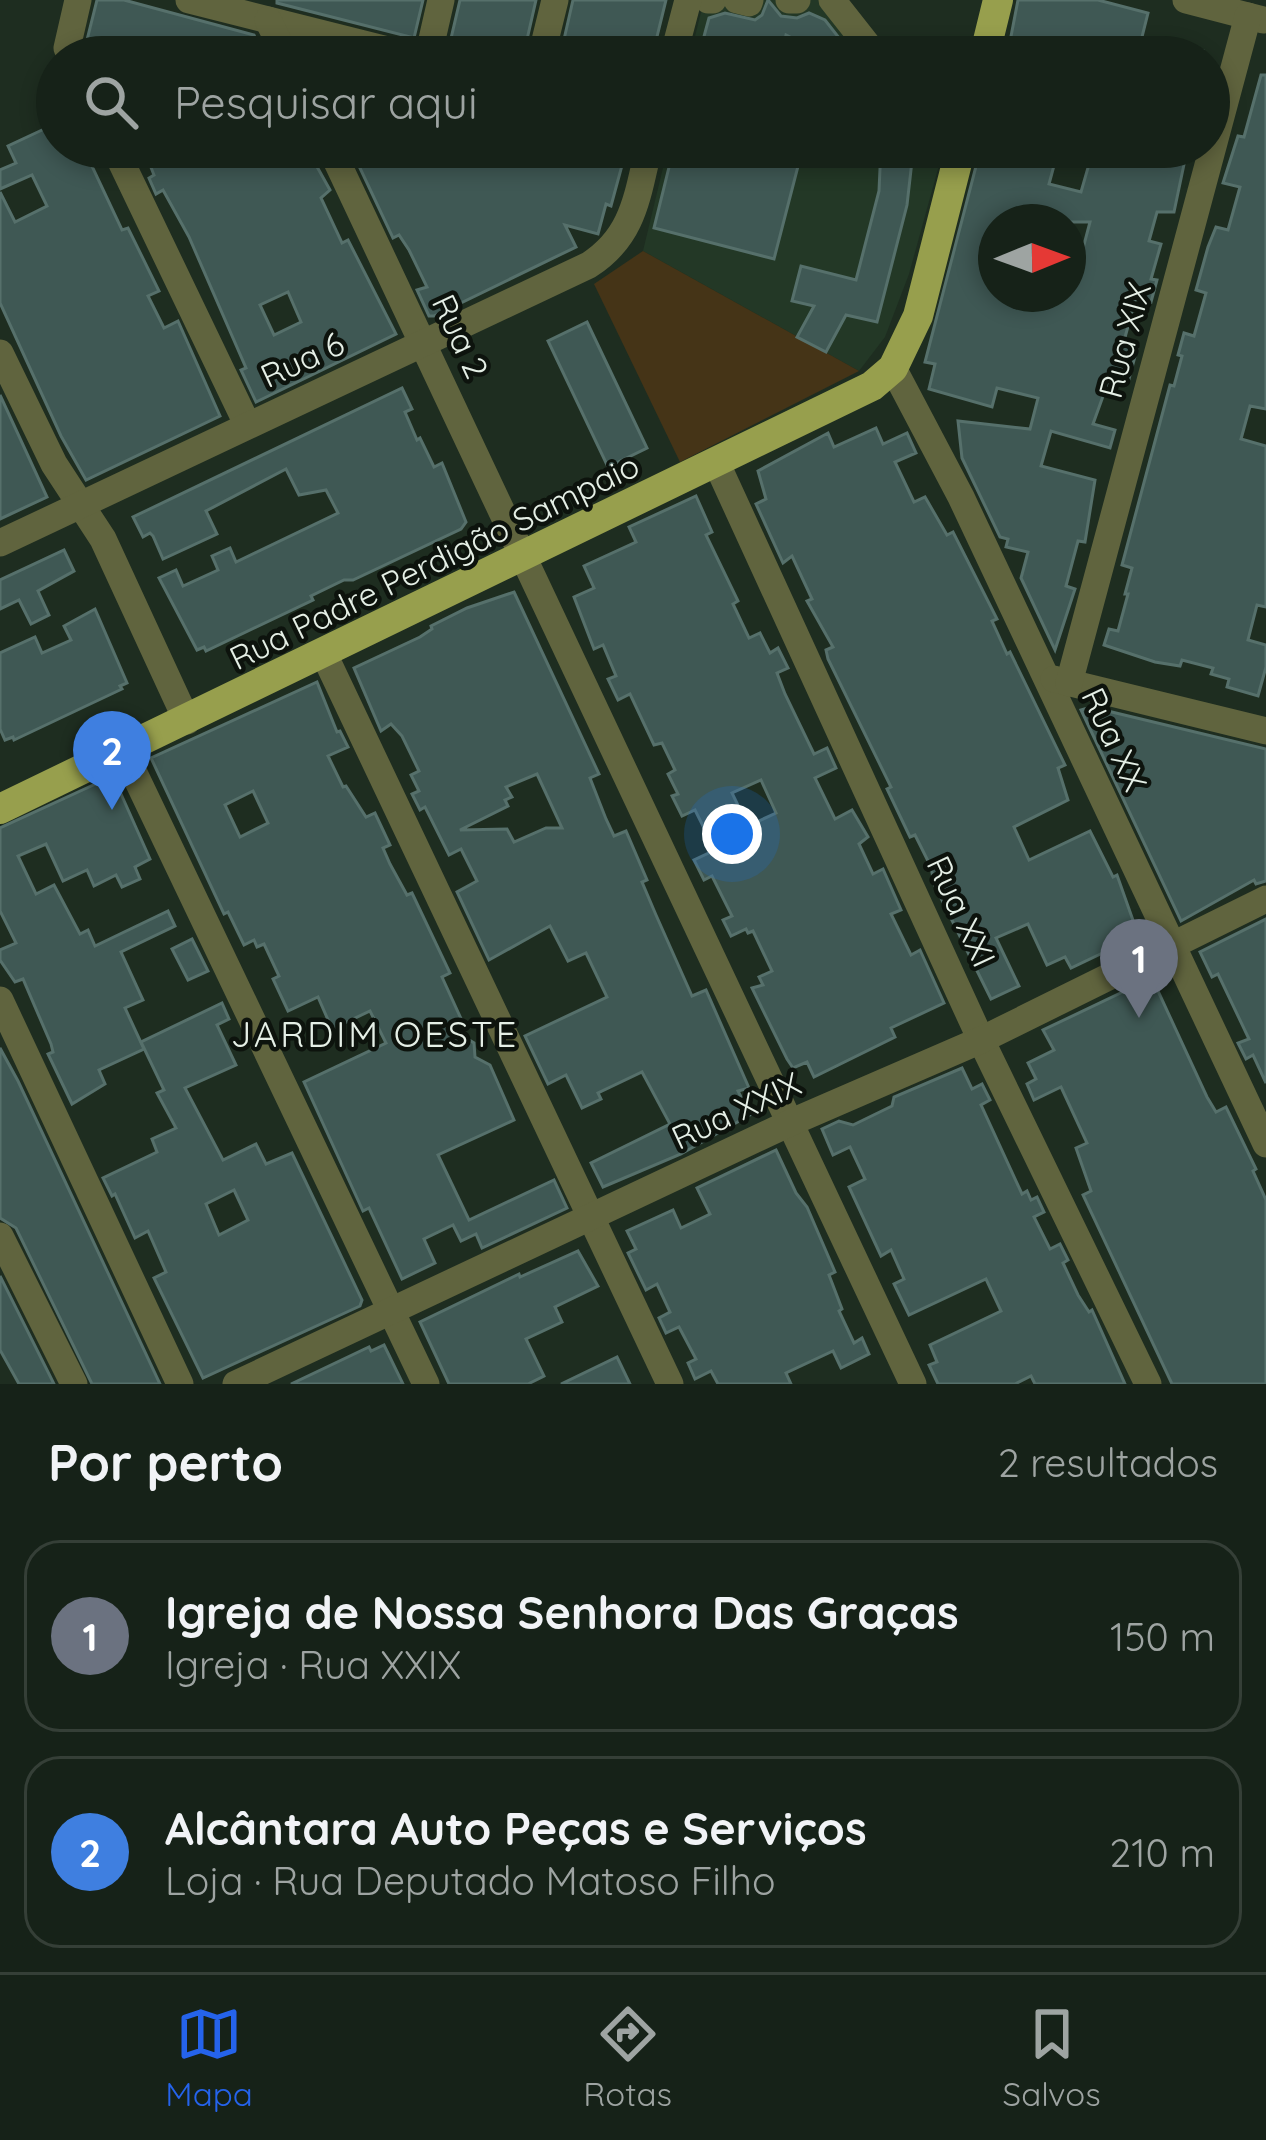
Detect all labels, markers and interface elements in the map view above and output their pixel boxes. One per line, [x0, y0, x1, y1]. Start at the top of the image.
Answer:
search box [36, 36, 1230, 168]
icon: search [78, 69, 144, 135]
text: Pesquisar aqui [174, 74, 478, 130]
north arrow [978, 204, 1086, 312]
street label: Rua XIX [1089, 278, 1159, 402]
street label: Rua 2 [424, 288, 498, 384]
street label: Rua 6 [254, 322, 350, 396]
street label: Rua Padre Perdigão Sampaio [222, 444, 646, 678]
street label: Rua XX [1073, 681, 1157, 797]
pin: 2 [73, 711, 151, 810]
your location [702, 804, 762, 864]
street label: Rua XXI [919, 849, 1005, 973]
pin: 1 [1100, 919, 1178, 1018]
district label: JARDIM OESTE [231, 1011, 519, 1056]
street label: Rua XXIX [665, 1062, 807, 1158]
text: Por perto [48, 1430, 283, 1494]
text: 2 resultados [998, 1438, 1218, 1487]
text: Igreja de Nossa Senhora Das Graças [165, 1584, 959, 1640]
text: 1 [82, 1612, 98, 1661]
text: 150 m [1110, 1612, 1215, 1661]
text: Igreja · Rua XXIX [165, 1640, 461, 1689]
text: Alcântara Auto Peças e Serviços [165, 1800, 867, 1856]
text: 2 [79, 1828, 101, 1877]
text: 210 m [1110, 1828, 1215, 1877]
text: Loja · Rua Deputado Matoso Filho [165, 1856, 776, 1905]
tab: Mapa [165, 2001, 253, 2114]
tab: Rotas [583, 2001, 672, 2114]
tab: Salvos [1003, 2001, 1101, 2114]

